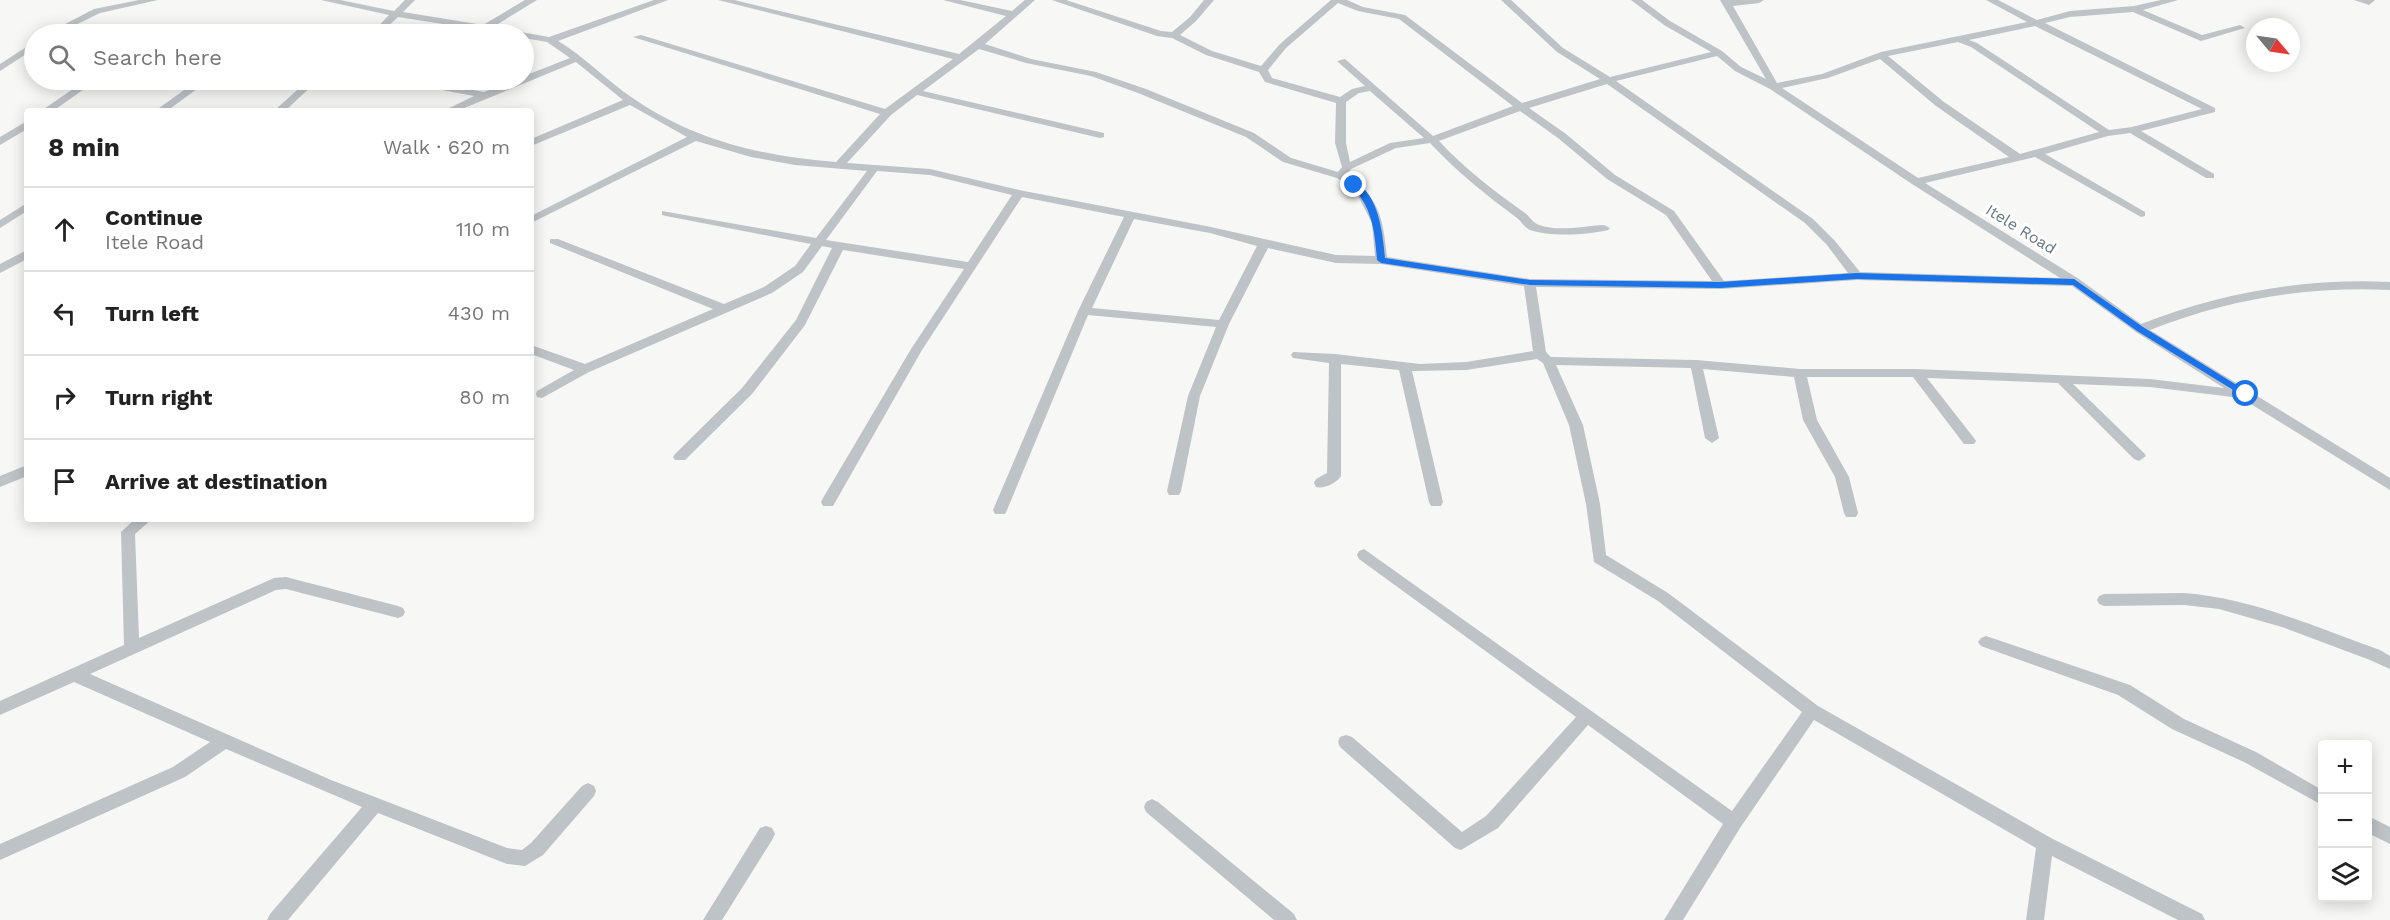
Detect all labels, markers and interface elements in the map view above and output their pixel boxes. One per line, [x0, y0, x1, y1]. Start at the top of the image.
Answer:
north arrow [2246, 18, 2300, 72]
search box [24, 24, 534, 90]
icon: search [45, 41, 78, 74]
text: Search here [93, 45, 222, 70]
text: 8 min [48, 132, 120, 162]
text: Walk · 620 m [383, 135, 510, 159]
route end [1340, 171, 1366, 197]
street label: Itele Road [1982, 200, 2060, 258]
text: Continue [105, 205, 203, 230]
icon: ahead [48, 213, 81, 246]
text: 110 m [456, 217, 510, 241]
text: Itele Road [105, 230, 204, 254]
icon: left [48, 297, 81, 330]
text: Turn left [105, 301, 199, 326]
text: 430 m [448, 301, 510, 325]
route start [2232, 380, 2258, 406]
icon: right [48, 381, 81, 414]
text: Turn right [105, 385, 212, 410]
text: 80 m [459, 385, 510, 409]
icon: arrive [48, 465, 81, 498]
text: Arrive at destination [105, 469, 328, 494]
map controls [2318, 740, 2372, 902]
button: + [2318, 740, 2372, 794]
button: − [2318, 794, 2372, 848]
button: layers [2318, 848, 2372, 902]

